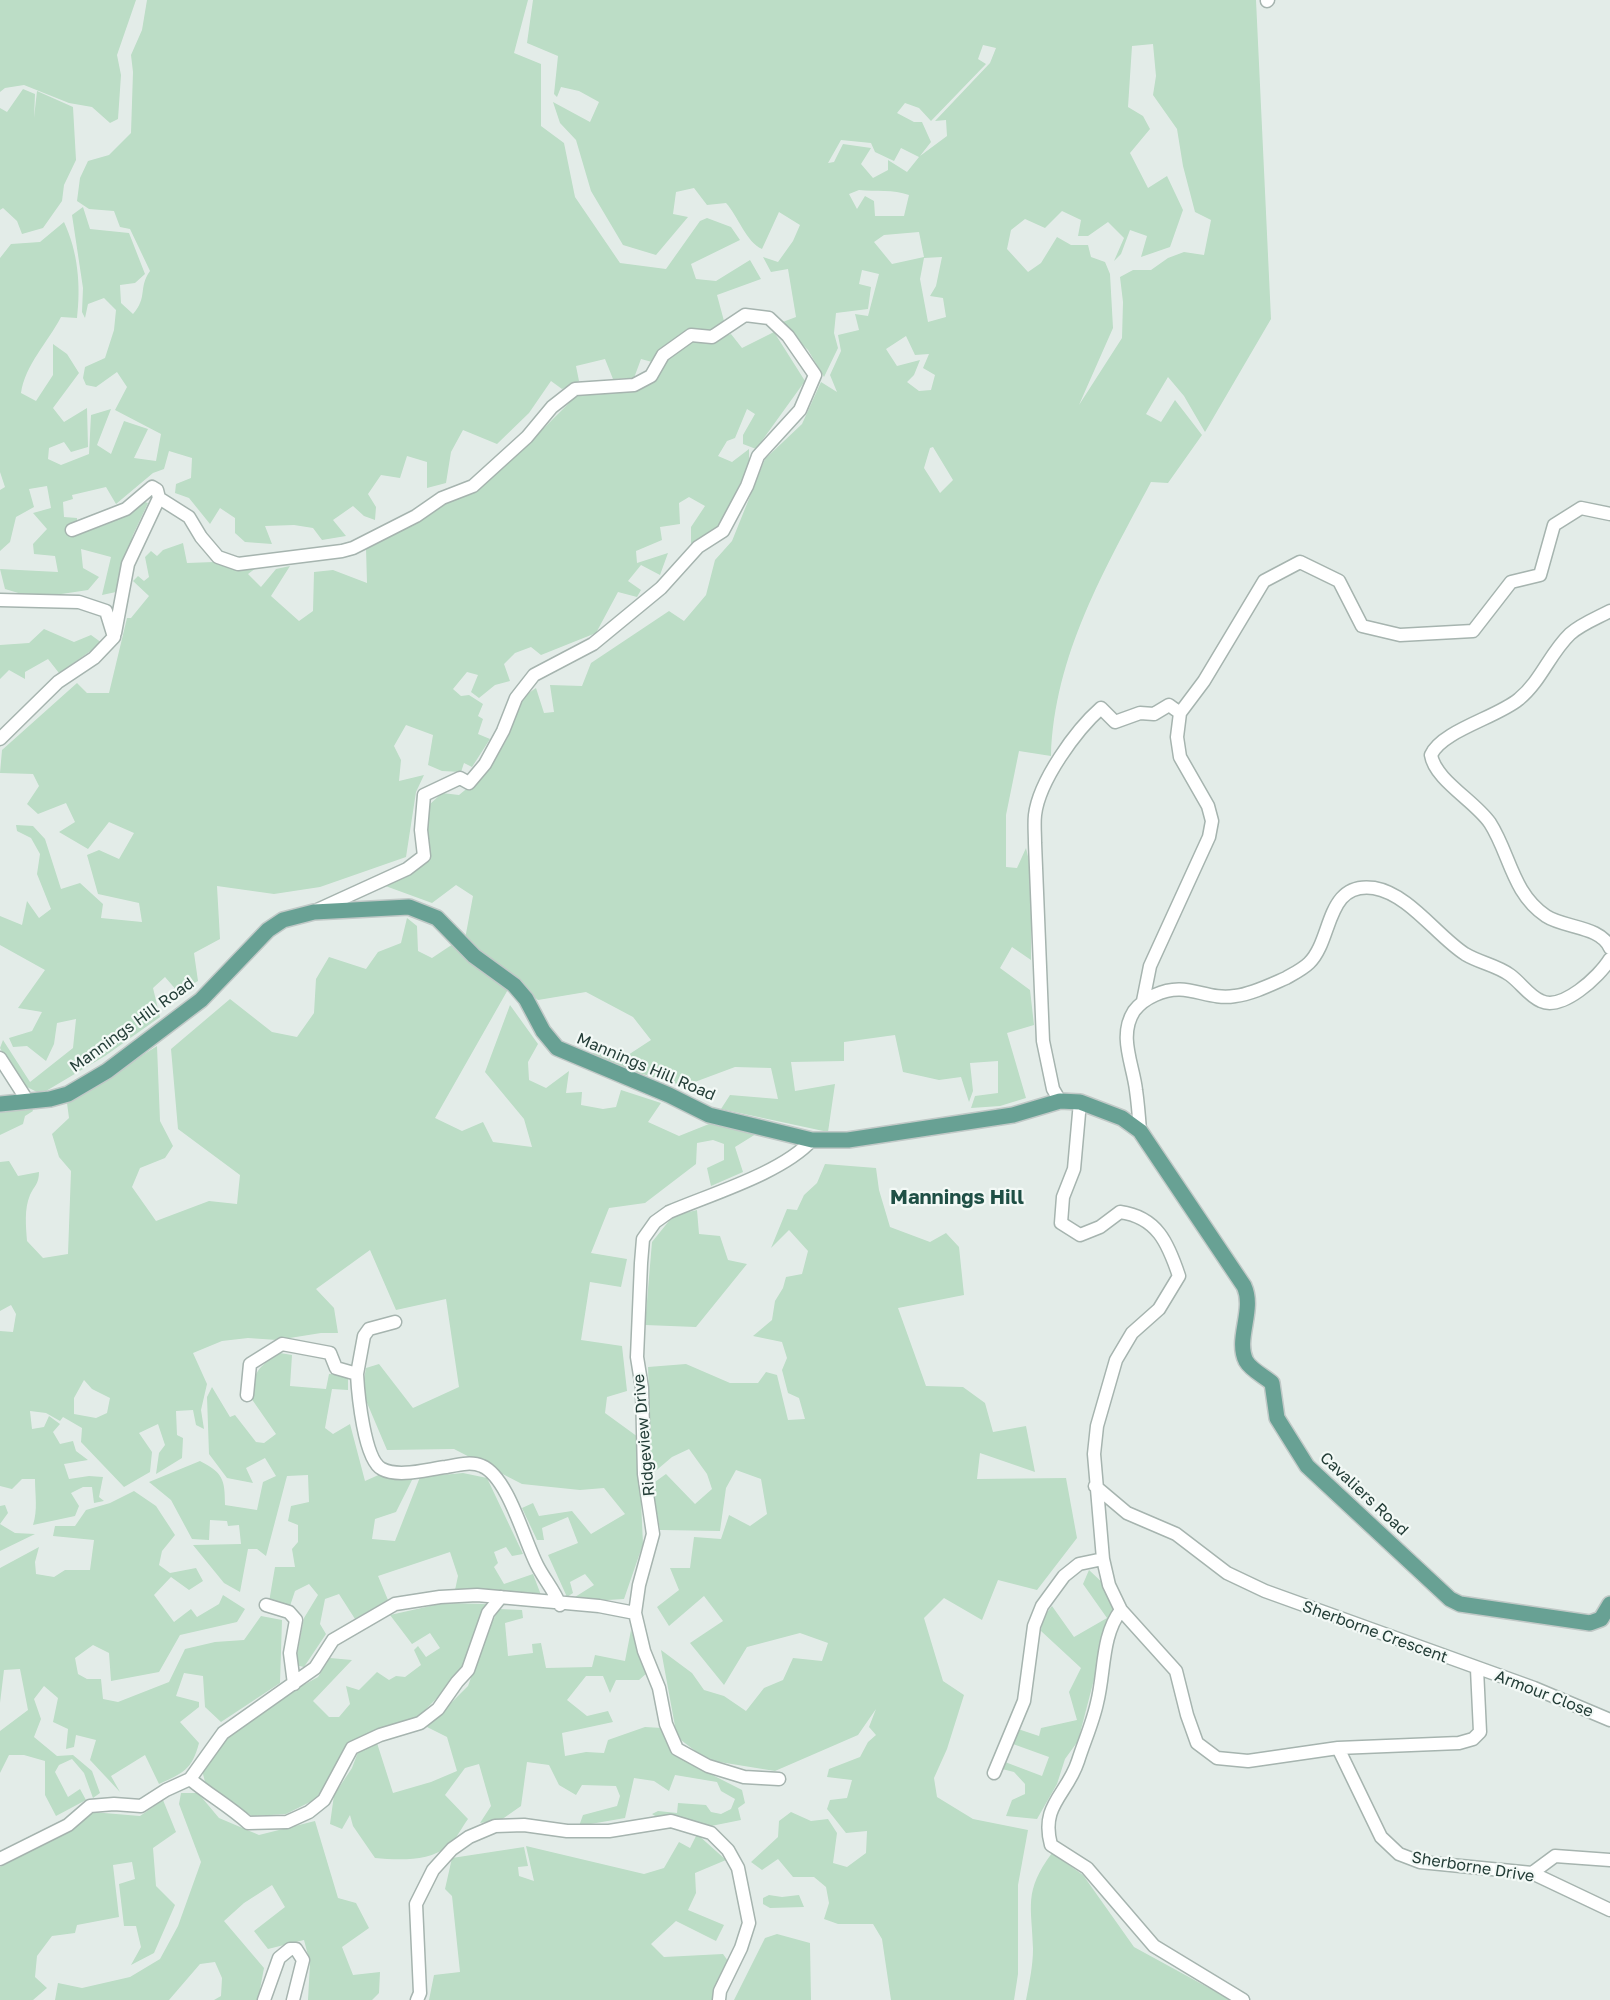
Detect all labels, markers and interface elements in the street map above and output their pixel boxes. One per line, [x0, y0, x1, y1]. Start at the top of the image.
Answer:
street label: Mannings Hill Road [66, 973, 198, 1077]
street label: Mannings Hill Road [574, 1029, 718, 1105]
district label: Mannings Hill [890, 1186, 1024, 1210]
street label: Ridgeview Drive [629, 1373, 659, 1497]
street label: Cavaliers Road [1316, 1448, 1412, 1540]
street label: Sherborne Crescent [1300, 1597, 1450, 1667]
street label: Armour Close [1492, 1666, 1596, 1722]
street label: Sherborne Drive [1410, 1848, 1536, 1886]

